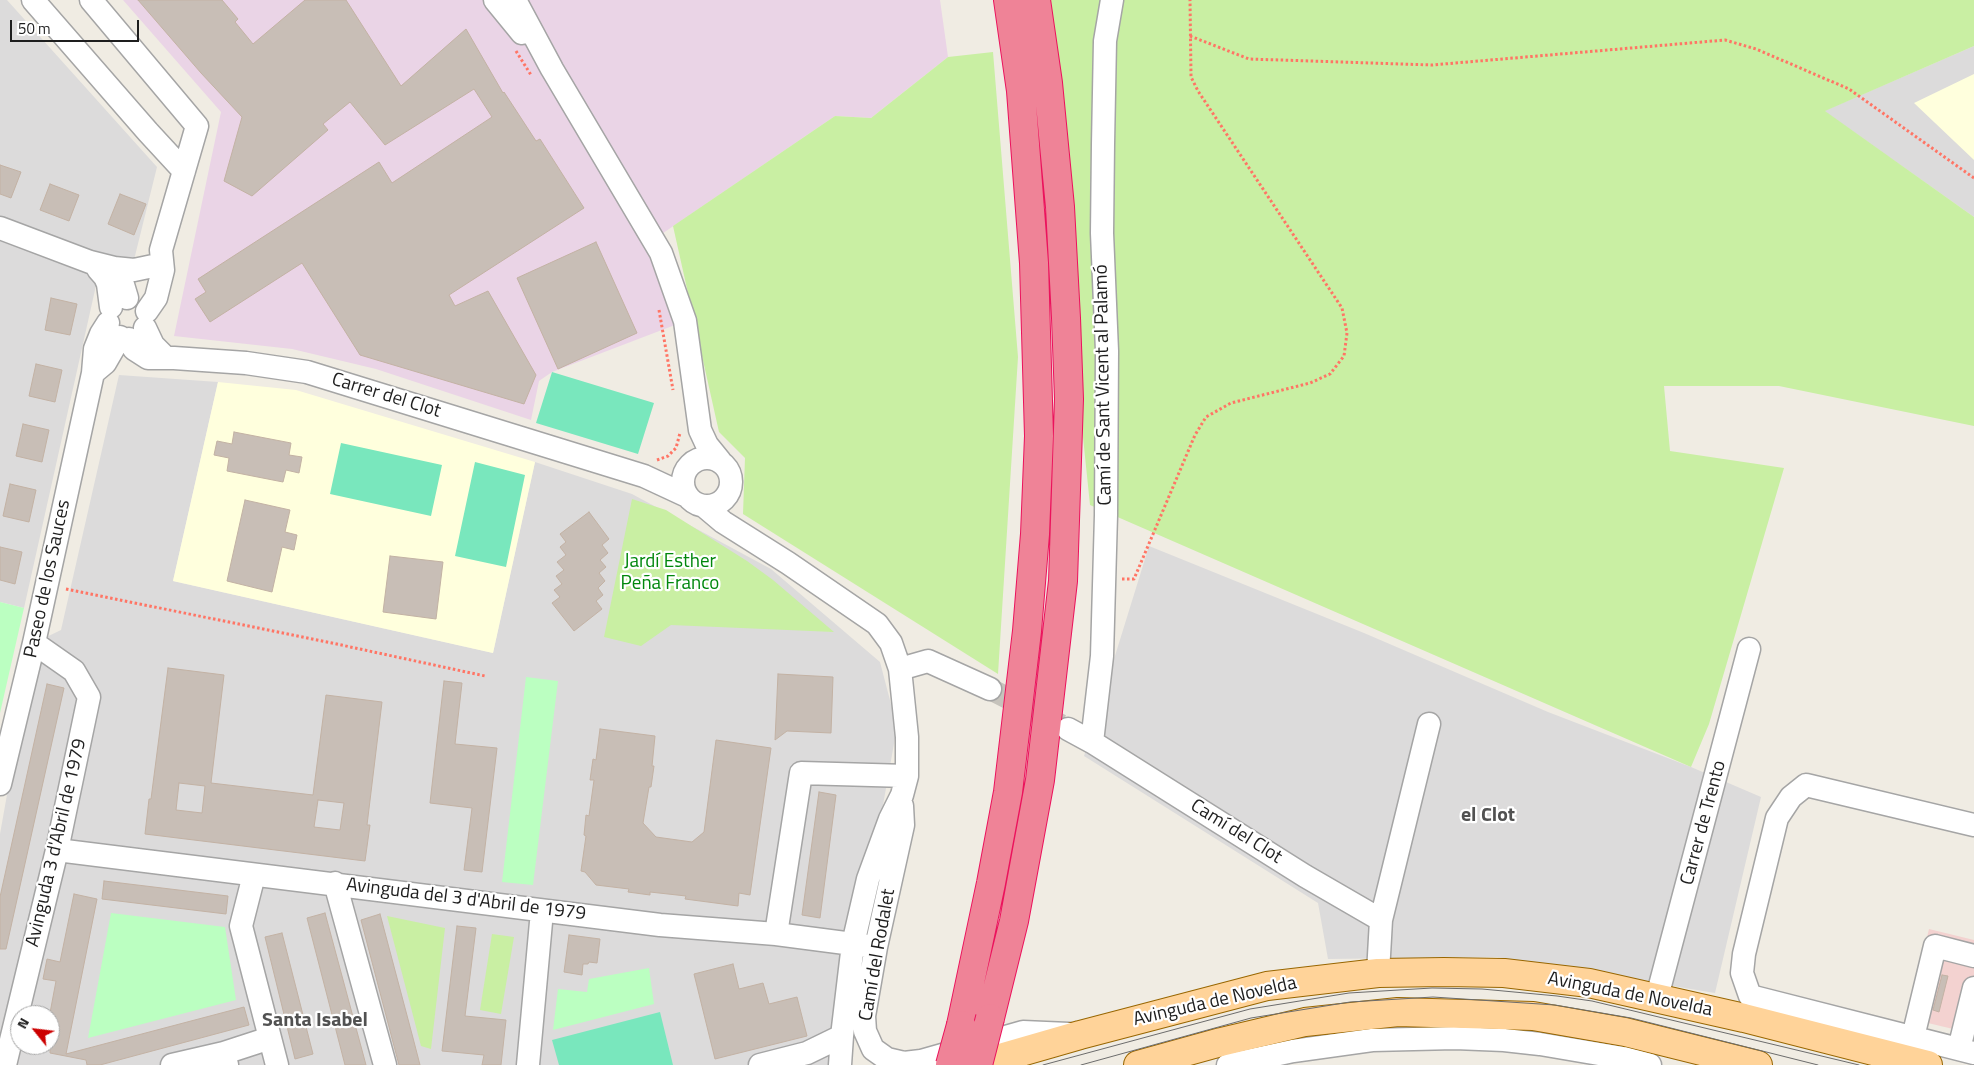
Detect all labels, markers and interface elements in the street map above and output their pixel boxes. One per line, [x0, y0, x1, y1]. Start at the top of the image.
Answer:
scale bar [12, 10, 141, 42]
text: 50 m [18, 17, 51, 40]
street label: Camí de Sant Vicent al Palamó [1090, 264, 1118, 506]
street label: Carrer del Clot [329, 369, 443, 423]
street label: Paseo de los Sauces [20, 498, 76, 660]
park label: Jardí Esther Peña Franco [621, 551, 719, 595]
street label: Avinguda 3 d'Abril de 1979 [22, 737, 92, 949]
street label: Carrer de Trento [1676, 758, 1732, 888]
street label: Camí del Clot [1186, 795, 1286, 869]
district label: el Clot [1461, 804, 1515, 828]
street label: Avinguda del 3 d'Abril de 1979 [345, 874, 587, 926]
street label: Camí del Rodalet [855, 887, 901, 1023]
street label: Avinguda de Novelda [1546, 968, 1714, 1022]
street label: Avinguda de Novelda [1131, 972, 1299, 1032]
north arrow [10, 1005, 60, 1055]
district label: Santa Isabel [262, 1009, 368, 1033]
text: N [11, 1014, 34, 1032]

